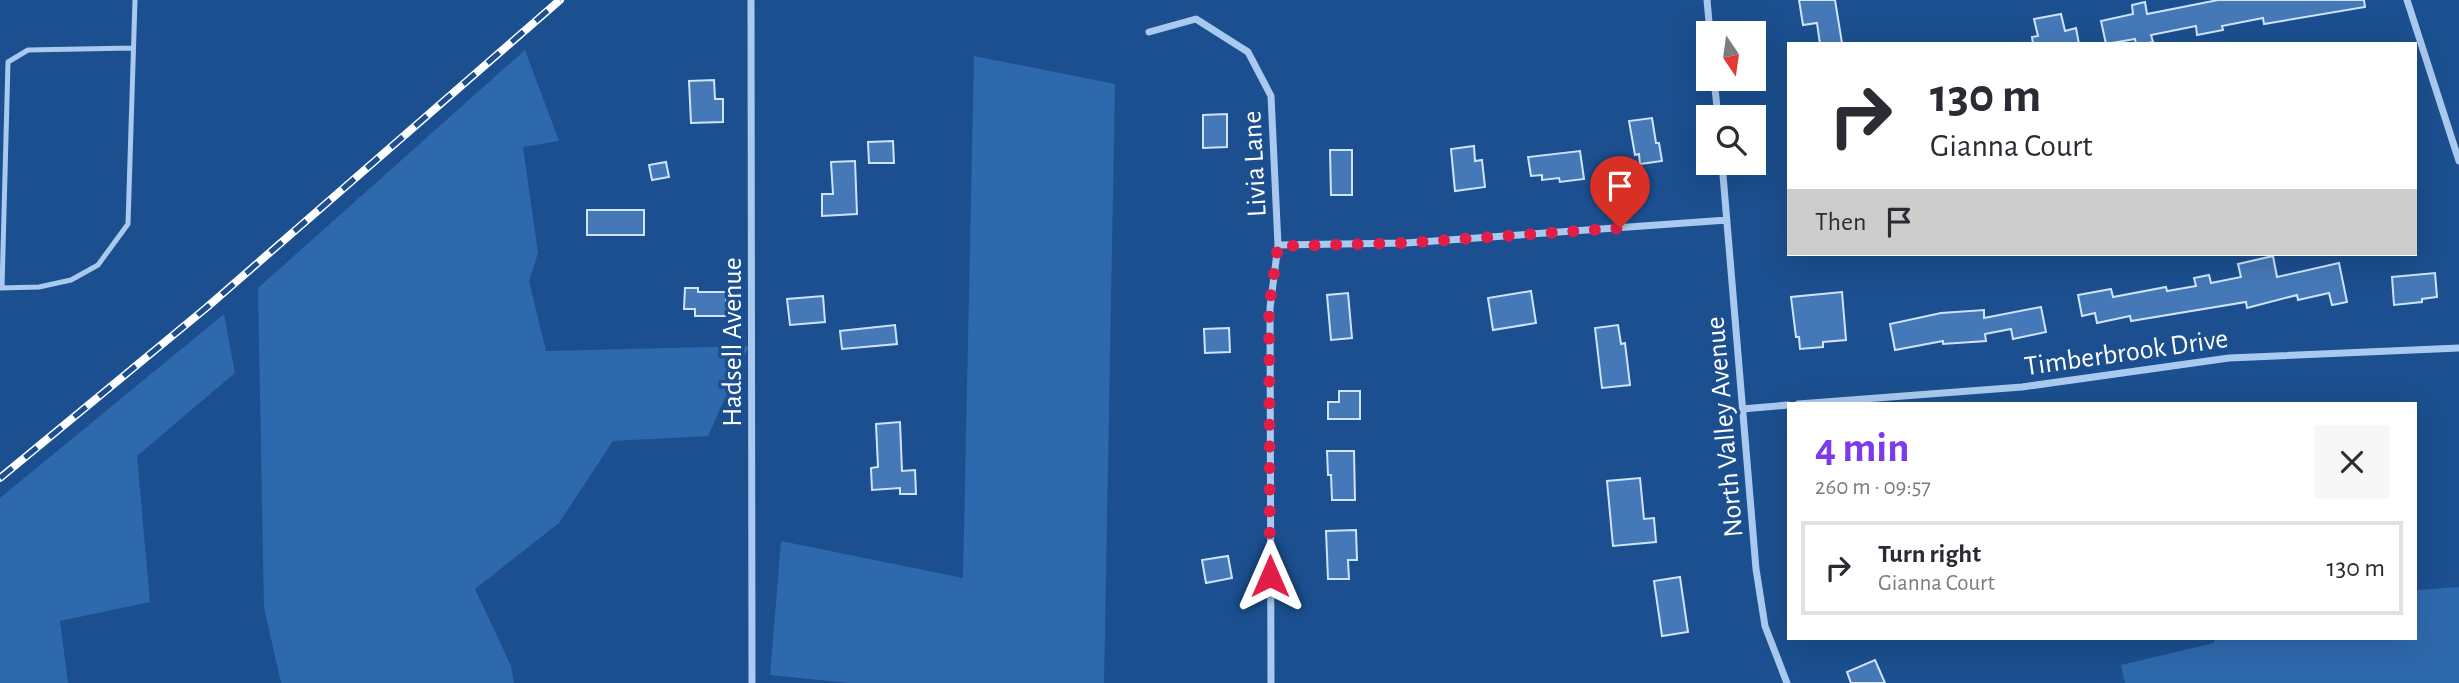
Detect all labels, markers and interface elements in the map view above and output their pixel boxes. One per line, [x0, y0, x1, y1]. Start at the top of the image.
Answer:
north arrow [1696, 21, 1766, 91]
map controls [1696, 21, 1766, 175]
icon: right [1815, 70, 1906, 161]
text: 130 m [1930, 72, 2041, 121]
button: search [1696, 105, 1766, 175]
street label: Livia Lane [1238, 110, 1272, 218]
text: Gianna Court [1930, 130, 2092, 162]
pin [1590, 156, 1650, 228]
icon: arrive [1601, 167, 1639, 205]
icon: arrive [1880, 203, 1918, 241]
text: Then [1815, 209, 1866, 235]
street label: Hadsell Avenue [719, 257, 747, 427]
street label: North Valley Avenue [1701, 315, 1749, 538]
street label: Timberbrook Drive [2023, 325, 2230, 381]
button: close [2315, 425, 2389, 499]
text: 4 min [1815, 427, 1910, 469]
text: 260 m · 09:57 [1815, 476, 1931, 499]
position arrow [1233, 539, 1307, 613]
text: Turn right [1878, 541, 1981, 567]
icon: right [1819, 549, 1857, 587]
text: 130 m [2327, 555, 2385, 581]
text: Gianna Court [1878, 572, 1995, 595]

